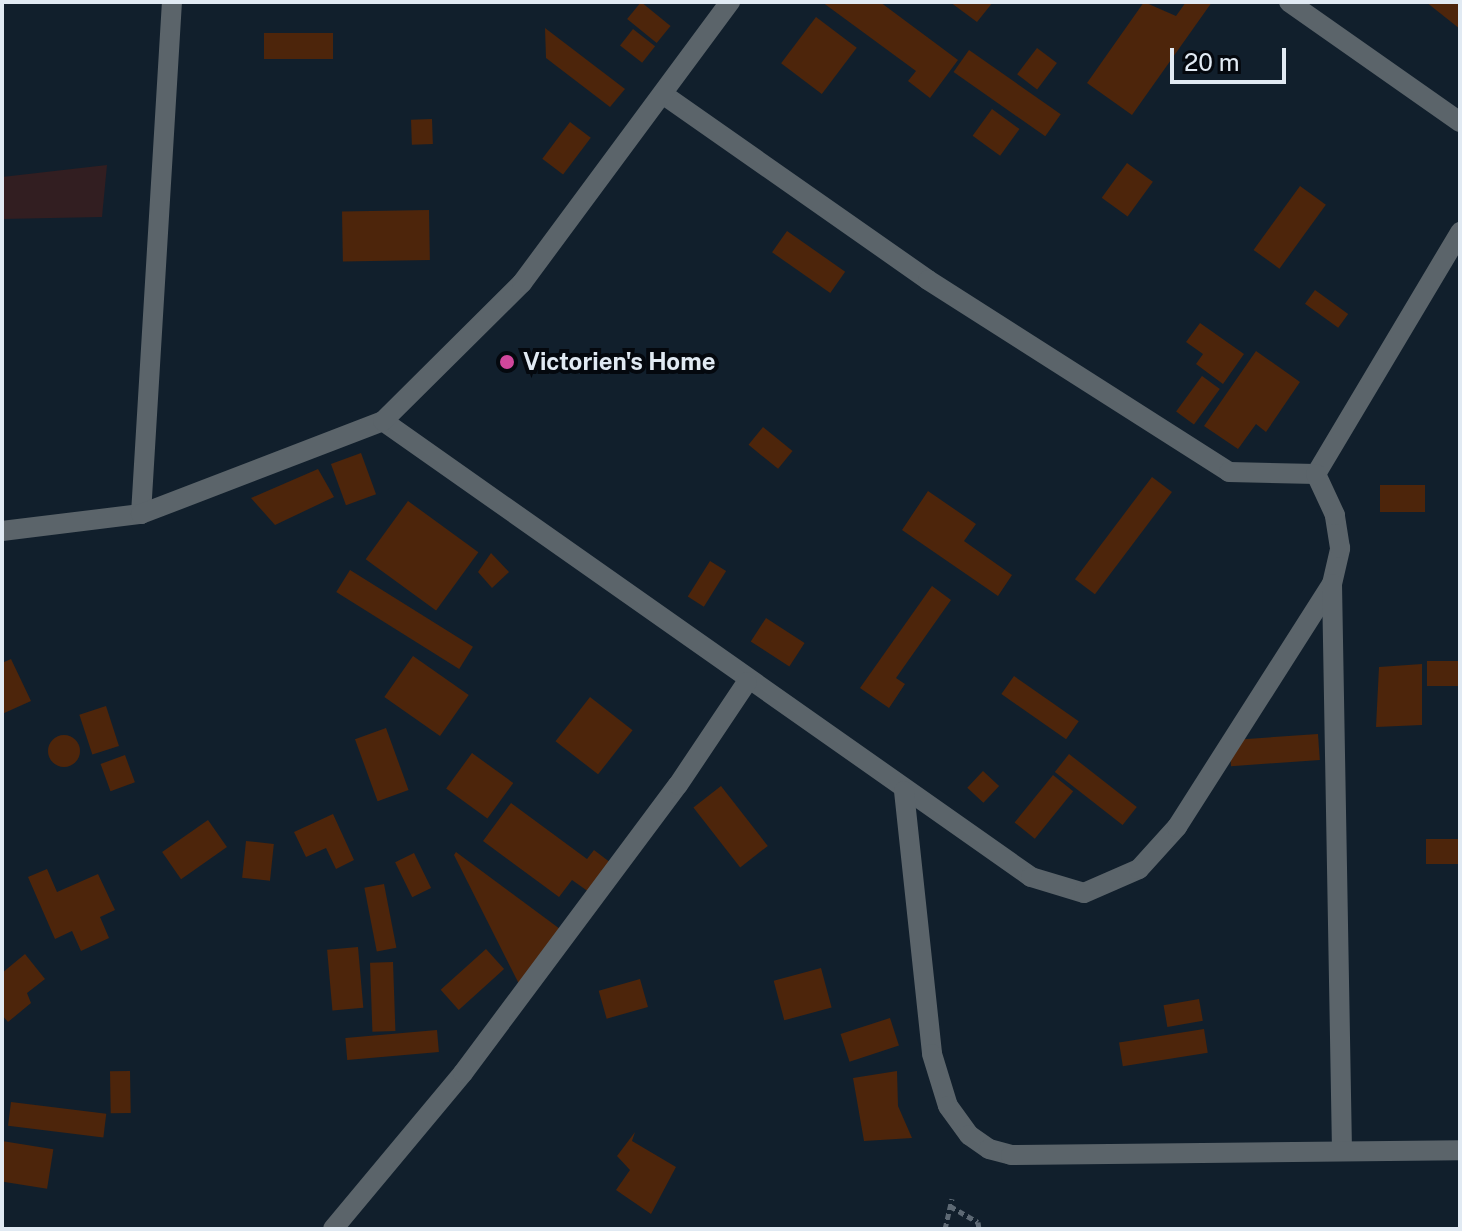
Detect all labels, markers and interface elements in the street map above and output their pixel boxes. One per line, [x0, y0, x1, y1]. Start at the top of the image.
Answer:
scale bar [1174, 32, 1290, 82]
text: 20 m [1184, 48, 1240, 76]
place label: Victorien's Home [523, 348, 716, 376]
marker: Victorien's Home [498, 353, 516, 371]

